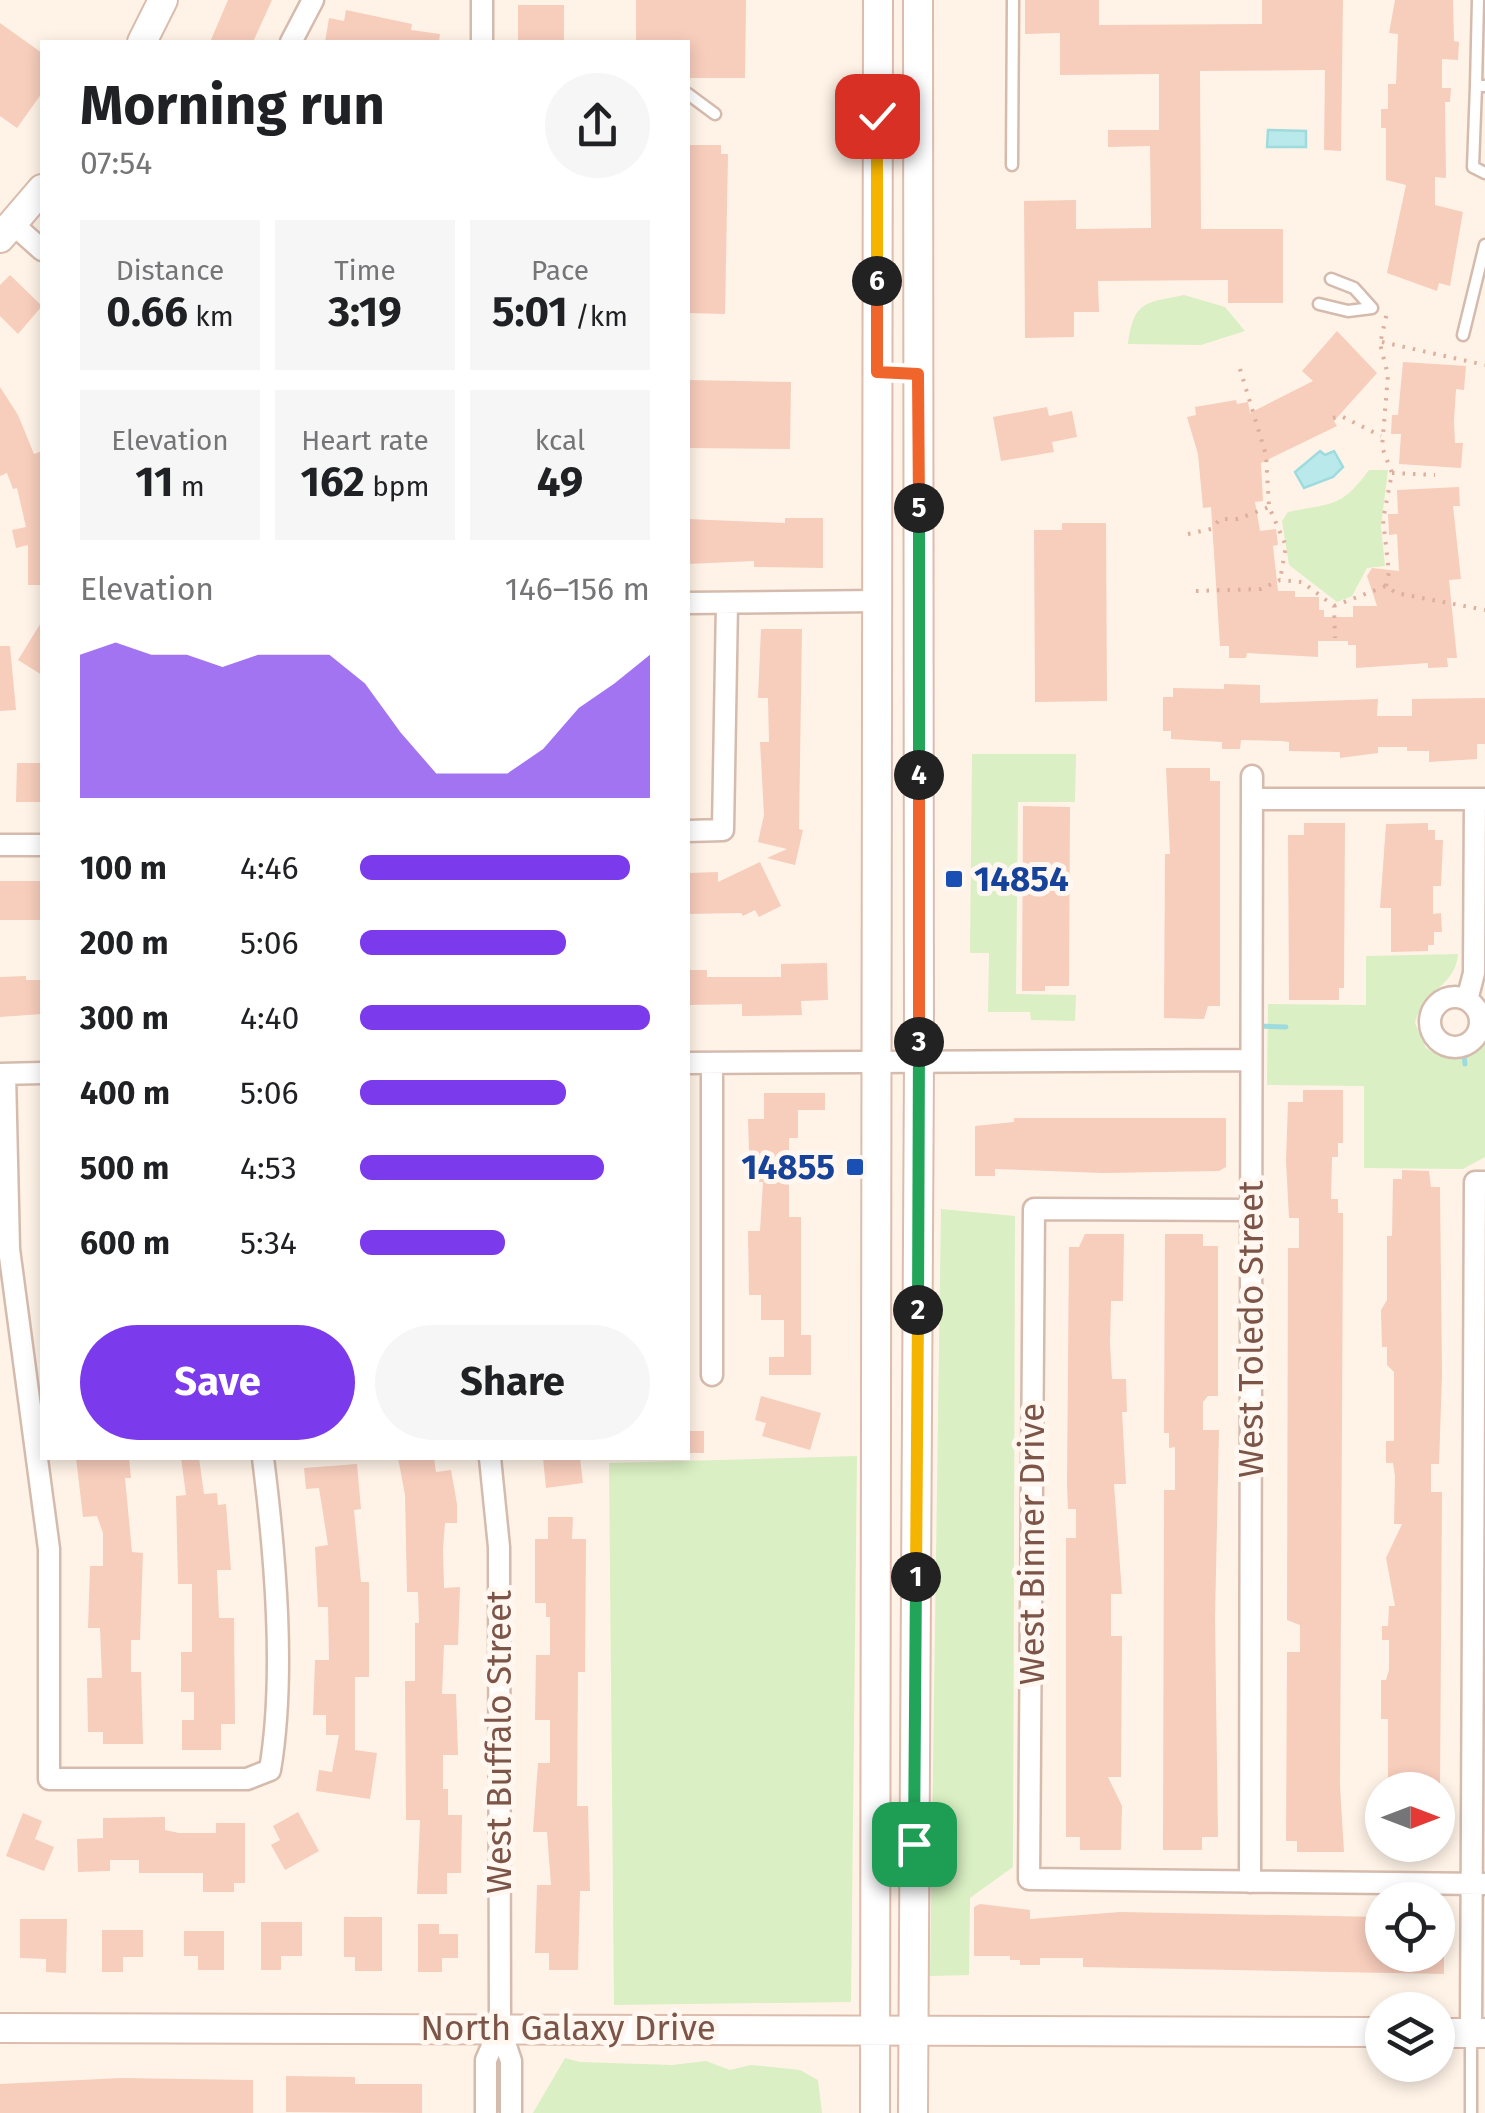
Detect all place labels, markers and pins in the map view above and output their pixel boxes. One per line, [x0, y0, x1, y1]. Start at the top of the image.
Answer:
pin [835, 74, 920, 159]
pin: 6 [852, 256, 902, 306]
pin: 5 [894, 483, 944, 533]
pin: 4 [894, 750, 944, 800]
place label: 14854 [974, 858, 1069, 900]
marker: 14854 [943, 868, 965, 890]
pin: 3 [894, 1017, 944, 1067]
place label: 14855 [741, 1146, 835, 1188]
marker: 14855 [844, 1156, 866, 1178]
pin: 2 [893, 1285, 943, 1335]
pin: 1 [891, 1552, 941, 1602]
pin [872, 1802, 957, 1887]

